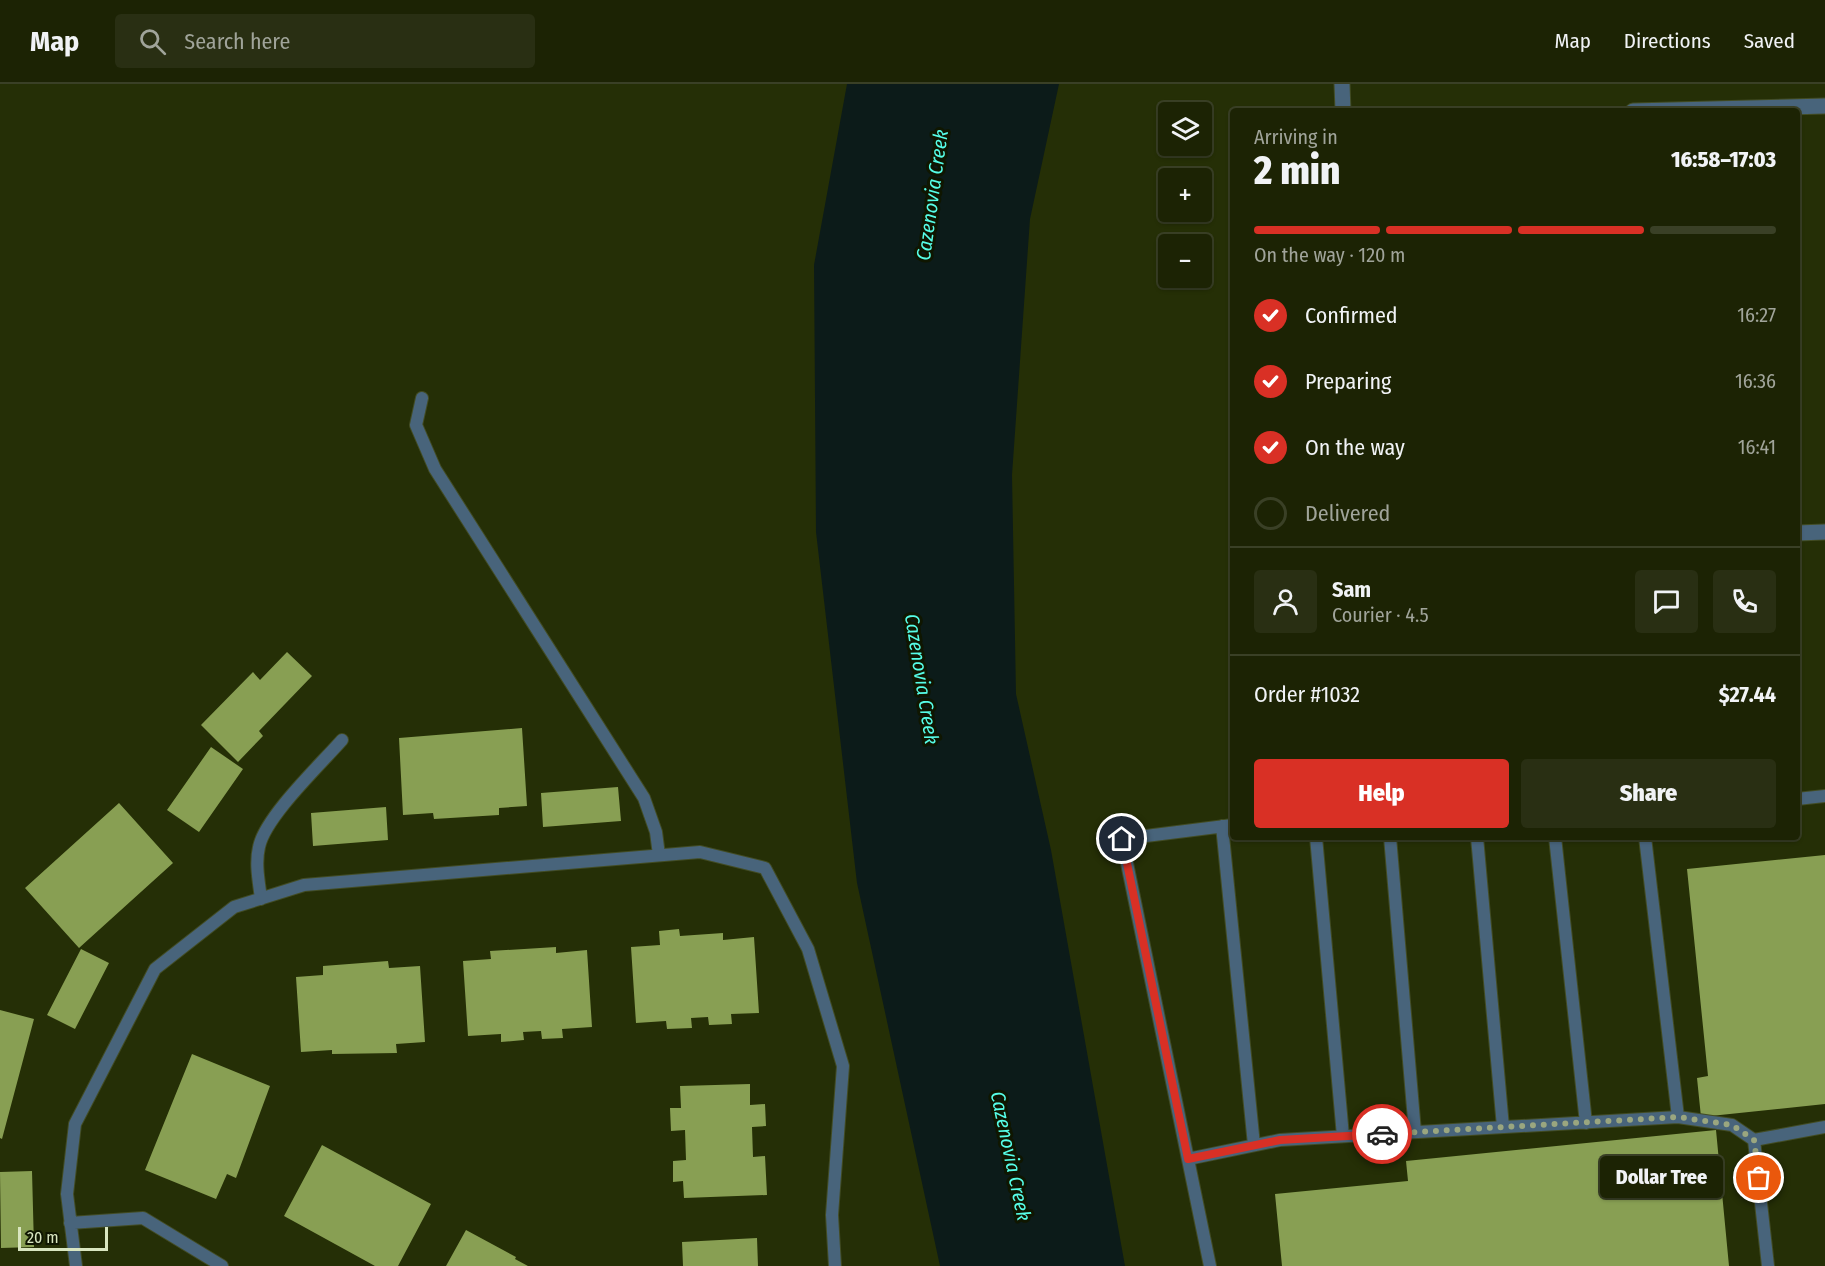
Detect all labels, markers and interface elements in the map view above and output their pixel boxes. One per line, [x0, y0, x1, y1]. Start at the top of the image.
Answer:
search box [115, 14, 535, 68]
text: Map [30, 25, 79, 58]
icon: search [136, 25, 169, 58]
text: Search here [184, 28, 290, 55]
text: Map [1554, 28, 1591, 54]
text: Directions [1624, 28, 1711, 54]
text: Saved [1744, 28, 1795, 54]
map controls [1158, 102, 1212, 288]
button: layers [1158, 102, 1212, 156]
text: Arriving in [1254, 125, 1338, 149]
water label: Cazenovia Creek [911, 128, 953, 262]
text: 16:58–17:03 [1671, 146, 1776, 173]
text: 2 min [1254, 148, 1340, 194]
button: + [1158, 168, 1212, 222]
button: − [1158, 234, 1212, 288]
text: On the way · 120 m [1254, 243, 1405, 267]
icon: check [1254, 299, 1287, 332]
text: Confirmed [1305, 302, 1398, 329]
text: 16:27 [1737, 303, 1776, 327]
icon: check [1254, 365, 1287, 398]
text: Preparing [1305, 368, 1391, 395]
text: 16:36 [1735, 369, 1776, 393]
icon: check [1254, 431, 1287, 464]
text: On the way [1305, 434, 1405, 461]
text: 16:41 [1738, 435, 1776, 459]
text: Delivered [1305, 500, 1390, 527]
button: person [1254, 570, 1317, 633]
button: chat [1635, 570, 1698, 633]
button: phone [1713, 570, 1776, 633]
text: Sam [1332, 576, 1371, 603]
text: Courier · 4.5 [1332, 603, 1429, 627]
water label: Cazenovia Creek [900, 612, 944, 746]
text: Order #1032 [1254, 681, 1360, 708]
text: $27.44 [1719, 681, 1776, 708]
button: Help [1254, 759, 1509, 828]
button: Share [1521, 759, 1776, 828]
pin [1096, 813, 1147, 864]
icon: home [1105, 822, 1138, 855]
water label: Cazenovia Creek [986, 1089, 1036, 1223]
courier [1352, 1104, 1412, 1164]
icon: car [1366, 1118, 1399, 1151]
pin [1733, 1152, 1784, 1203]
callout: Dollar Tree [1600, 1157, 1723, 1199]
icon: bag [1742, 1161, 1775, 1194]
text: Dollar Tree [1616, 1165, 1707, 1189]
scale bar [18, 1224, 108, 1252]
text: 20 m [27, 1228, 58, 1247]

